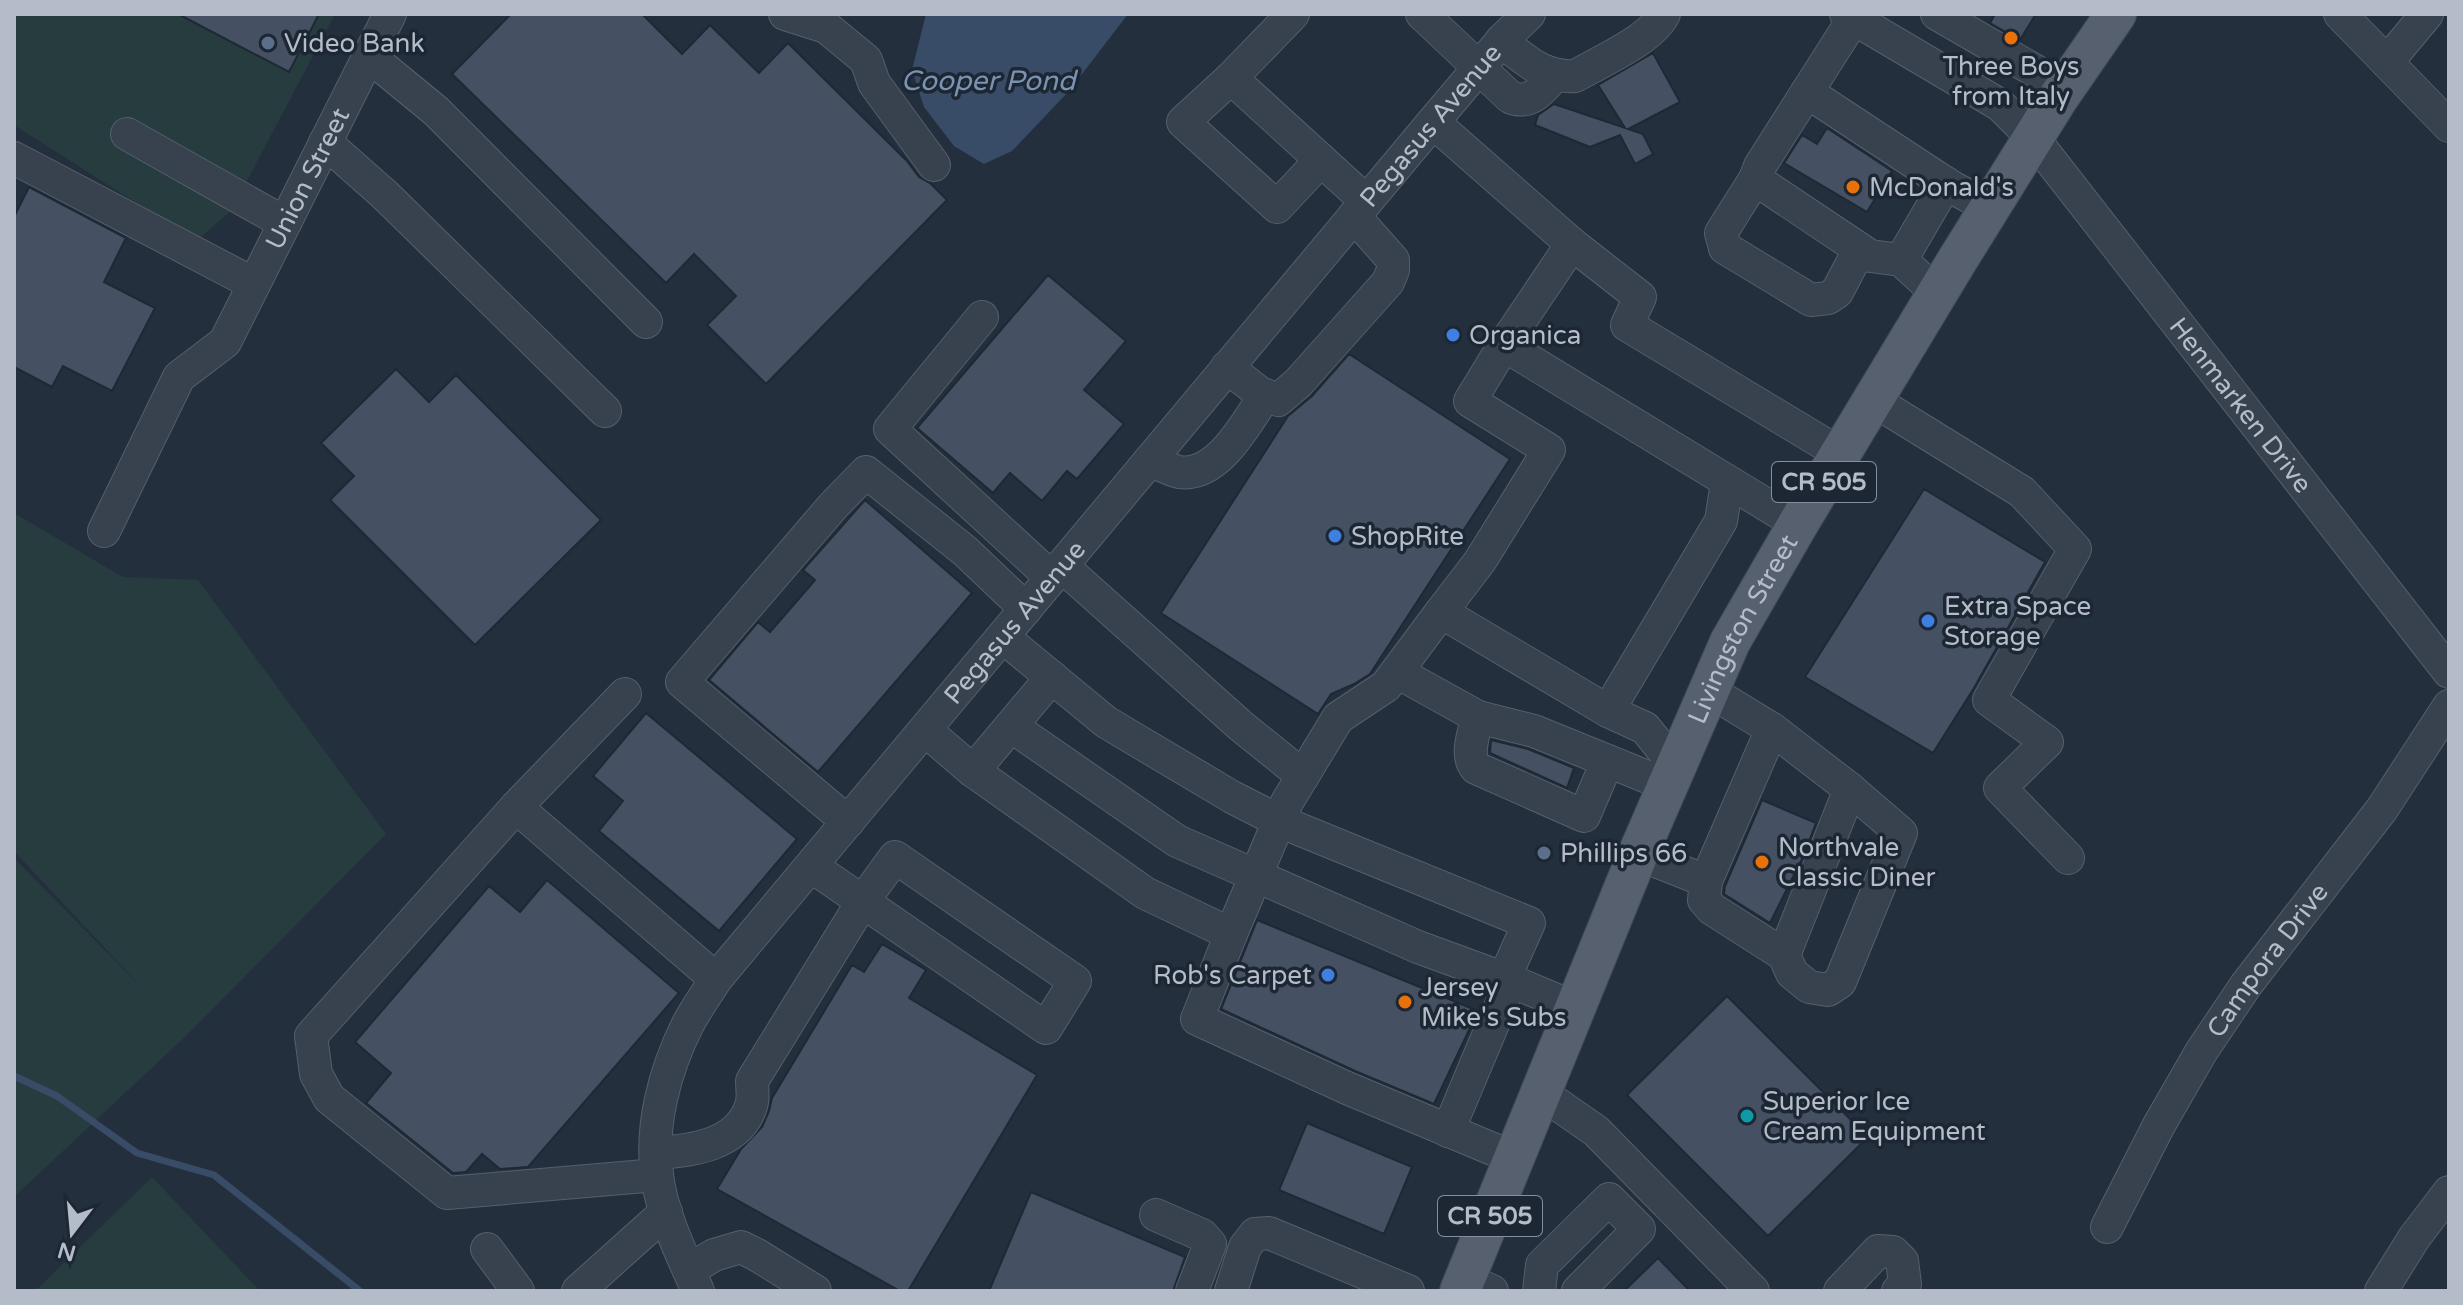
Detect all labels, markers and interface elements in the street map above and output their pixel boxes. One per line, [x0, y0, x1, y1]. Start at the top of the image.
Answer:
place label: Video Bank [284, 28, 425, 59]
marker: Three Boys from Italy [2002, 29, 2020, 47]
marker: Video Bank [259, 34, 277, 52]
street label: Pegasus Avenue [1353, 38, 1508, 213]
place label: Three Boys from Italy [1942, 51, 2080, 112]
water label: Cooper Pond [901, 64, 1079, 98]
street label: Union Street [259, 103, 356, 255]
place label: McDonald's [1869, 172, 2014, 203]
marker: McDonald's [1844, 178, 1862, 196]
street label: Henmarken Drive [2163, 311, 2319, 499]
place label: Organica [1469, 320, 1581, 351]
marker: Organica [1444, 326, 1462, 344]
road number: CR 505 [1772, 462, 1876, 502]
place label: ShopRite [1351, 521, 1464, 552]
marker: ShopRite [1326, 527, 1344, 545]
street label: Livingston Street [1681, 529, 1804, 728]
street label: Pegasus Avenue [937, 534, 1092, 710]
place label: Extra Space Storage [1944, 591, 2091, 652]
marker: Extra Space Storage [1919, 612, 1937, 630]
place label: Northvale Classic Diner [1778, 832, 1935, 893]
place label: Phillips 66 [1560, 838, 1687, 869]
marker: Phillips 66 [1535, 844, 1553, 862]
marker: Northvale Classic Diner [1753, 853, 1771, 871]
street label: Campora Drive [2200, 877, 2335, 1043]
place label: Rob's Carpet [1153, 960, 1312, 991]
marker: Rob's Carpet [1319, 966, 1337, 984]
place label: Jersey Mike's Subs [1421, 972, 1567, 1033]
marker: Jersey Mike's Subs [1396, 993, 1414, 1011]
place label: Superior Ice Cream Equipment [1763, 1086, 1986, 1147]
marker: Superior Ice Cream Equipment [1738, 1107, 1756, 1125]
north arrow [32, 1193, 112, 1273]
road number: CR 505 [1438, 1196, 1542, 1236]
text: N [55, 1236, 79, 1266]

